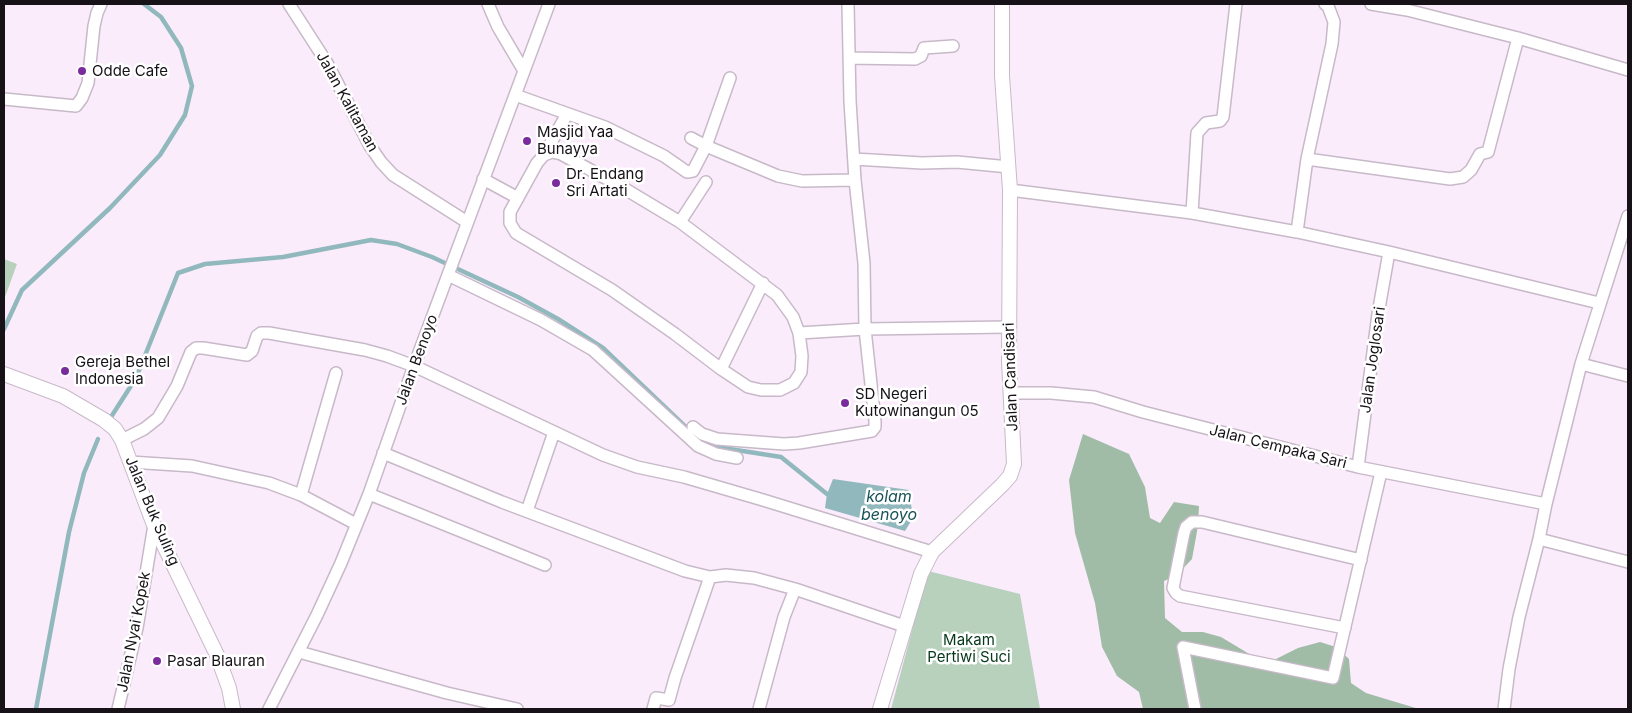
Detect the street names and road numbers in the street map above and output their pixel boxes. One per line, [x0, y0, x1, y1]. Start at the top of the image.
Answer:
street label: Jalan Kalitaman [312, 49, 382, 155]
street label: Jalan Joglosari [1357, 306, 1389, 414]
street label: Jalan Benoyo [392, 312, 442, 408]
street label: Jalan Candisari [1000, 322, 1022, 432]
street label: Jalan Cempaka Sari [1207, 421, 1349, 473]
street label: Jalan Buk Suling [121, 454, 183, 568]
street label: Jalan Nyai Kopek [113, 570, 155, 694]

